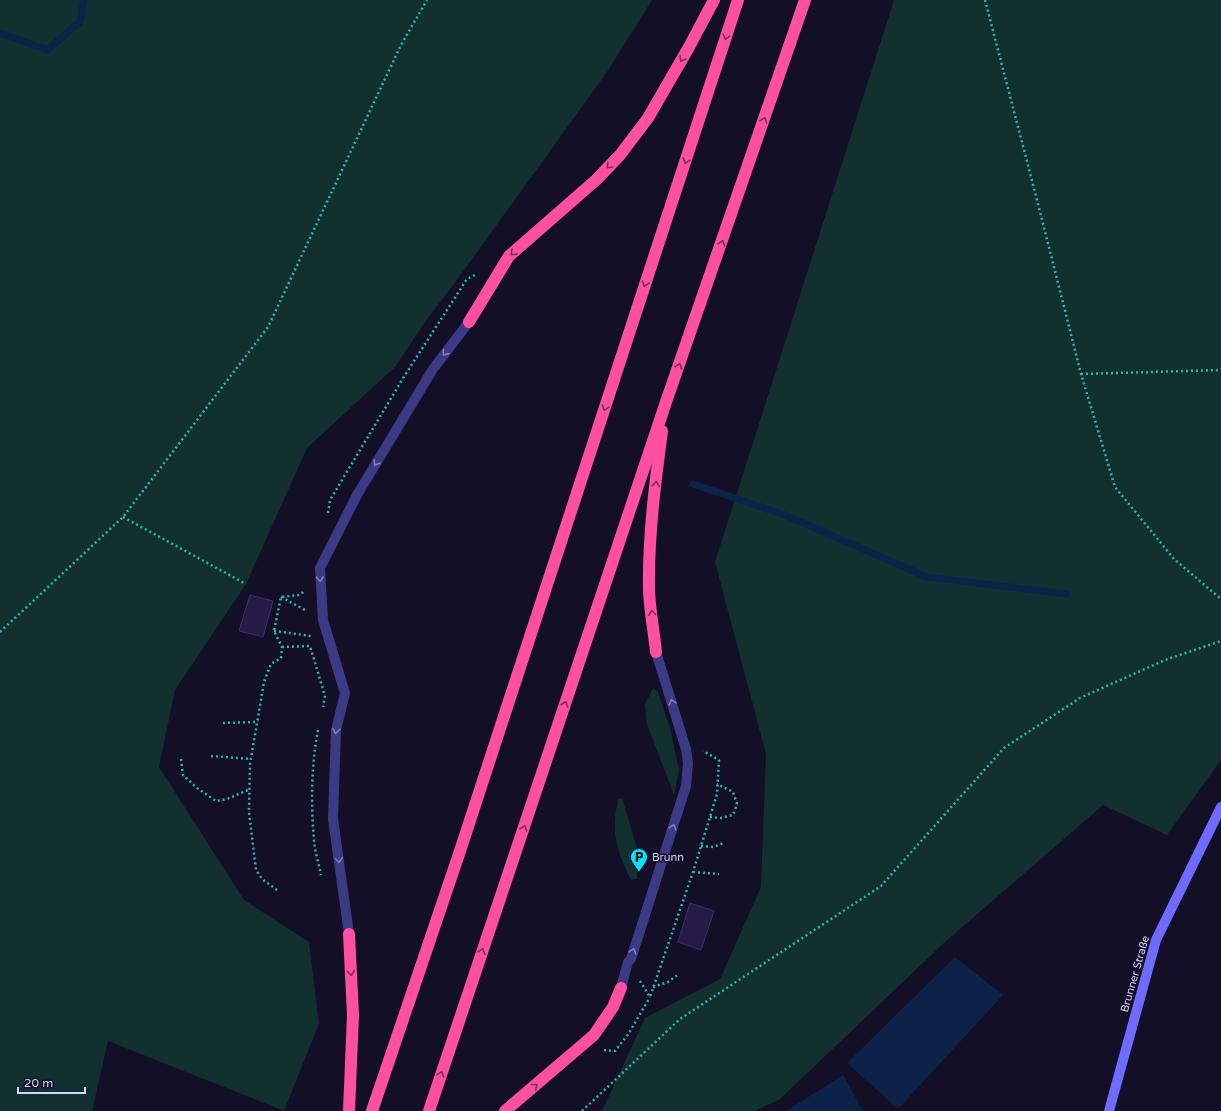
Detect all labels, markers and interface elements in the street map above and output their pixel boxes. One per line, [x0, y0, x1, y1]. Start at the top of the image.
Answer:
one-way arrow [722, 33, 731, 40]
one-way arrow [679, 55, 687, 62]
one-way arrow [759, 116, 768, 123]
one-way arrow [682, 157, 690, 164]
one-way arrow [606, 161, 614, 169]
one-way arrow [717, 239, 725, 246]
one-way arrow [510, 248, 518, 256]
one-way arrow [642, 281, 650, 288]
one-way arrow [443, 349, 450, 356]
one-way arrow [674, 362, 683, 369]
one-way arrow [601, 404, 610, 411]
one-way arrow [373, 459, 381, 466]
one-way arrow [651, 481, 660, 487]
one-way arrow [316, 576, 325, 582]
one-way arrow [648, 610, 657, 616]
one-way arrow [668, 699, 677, 706]
one-way arrow [560, 701, 569, 708]
one-way arrow [332, 728, 341, 734]
one-way arrow [519, 824, 527, 831]
one-way arrow [668, 824, 677, 831]
parking icon: Brunn [629, 847, 649, 872]
place label: Brunn [652, 851, 684, 864]
one-way arrow [334, 857, 343, 864]
street label: Brunner Straße [1118, 934, 1152, 1014]
one-way arrow [478, 947, 486, 954]
one-way arrow [628, 948, 637, 955]
one-way arrow [346, 970, 355, 976]
scale bar [18, 1069, 85, 1095]
one-way arrow [436, 1071, 445, 1078]
text: 20 m [24, 1076, 53, 1090]
one-way arrow [530, 1083, 537, 1090]

